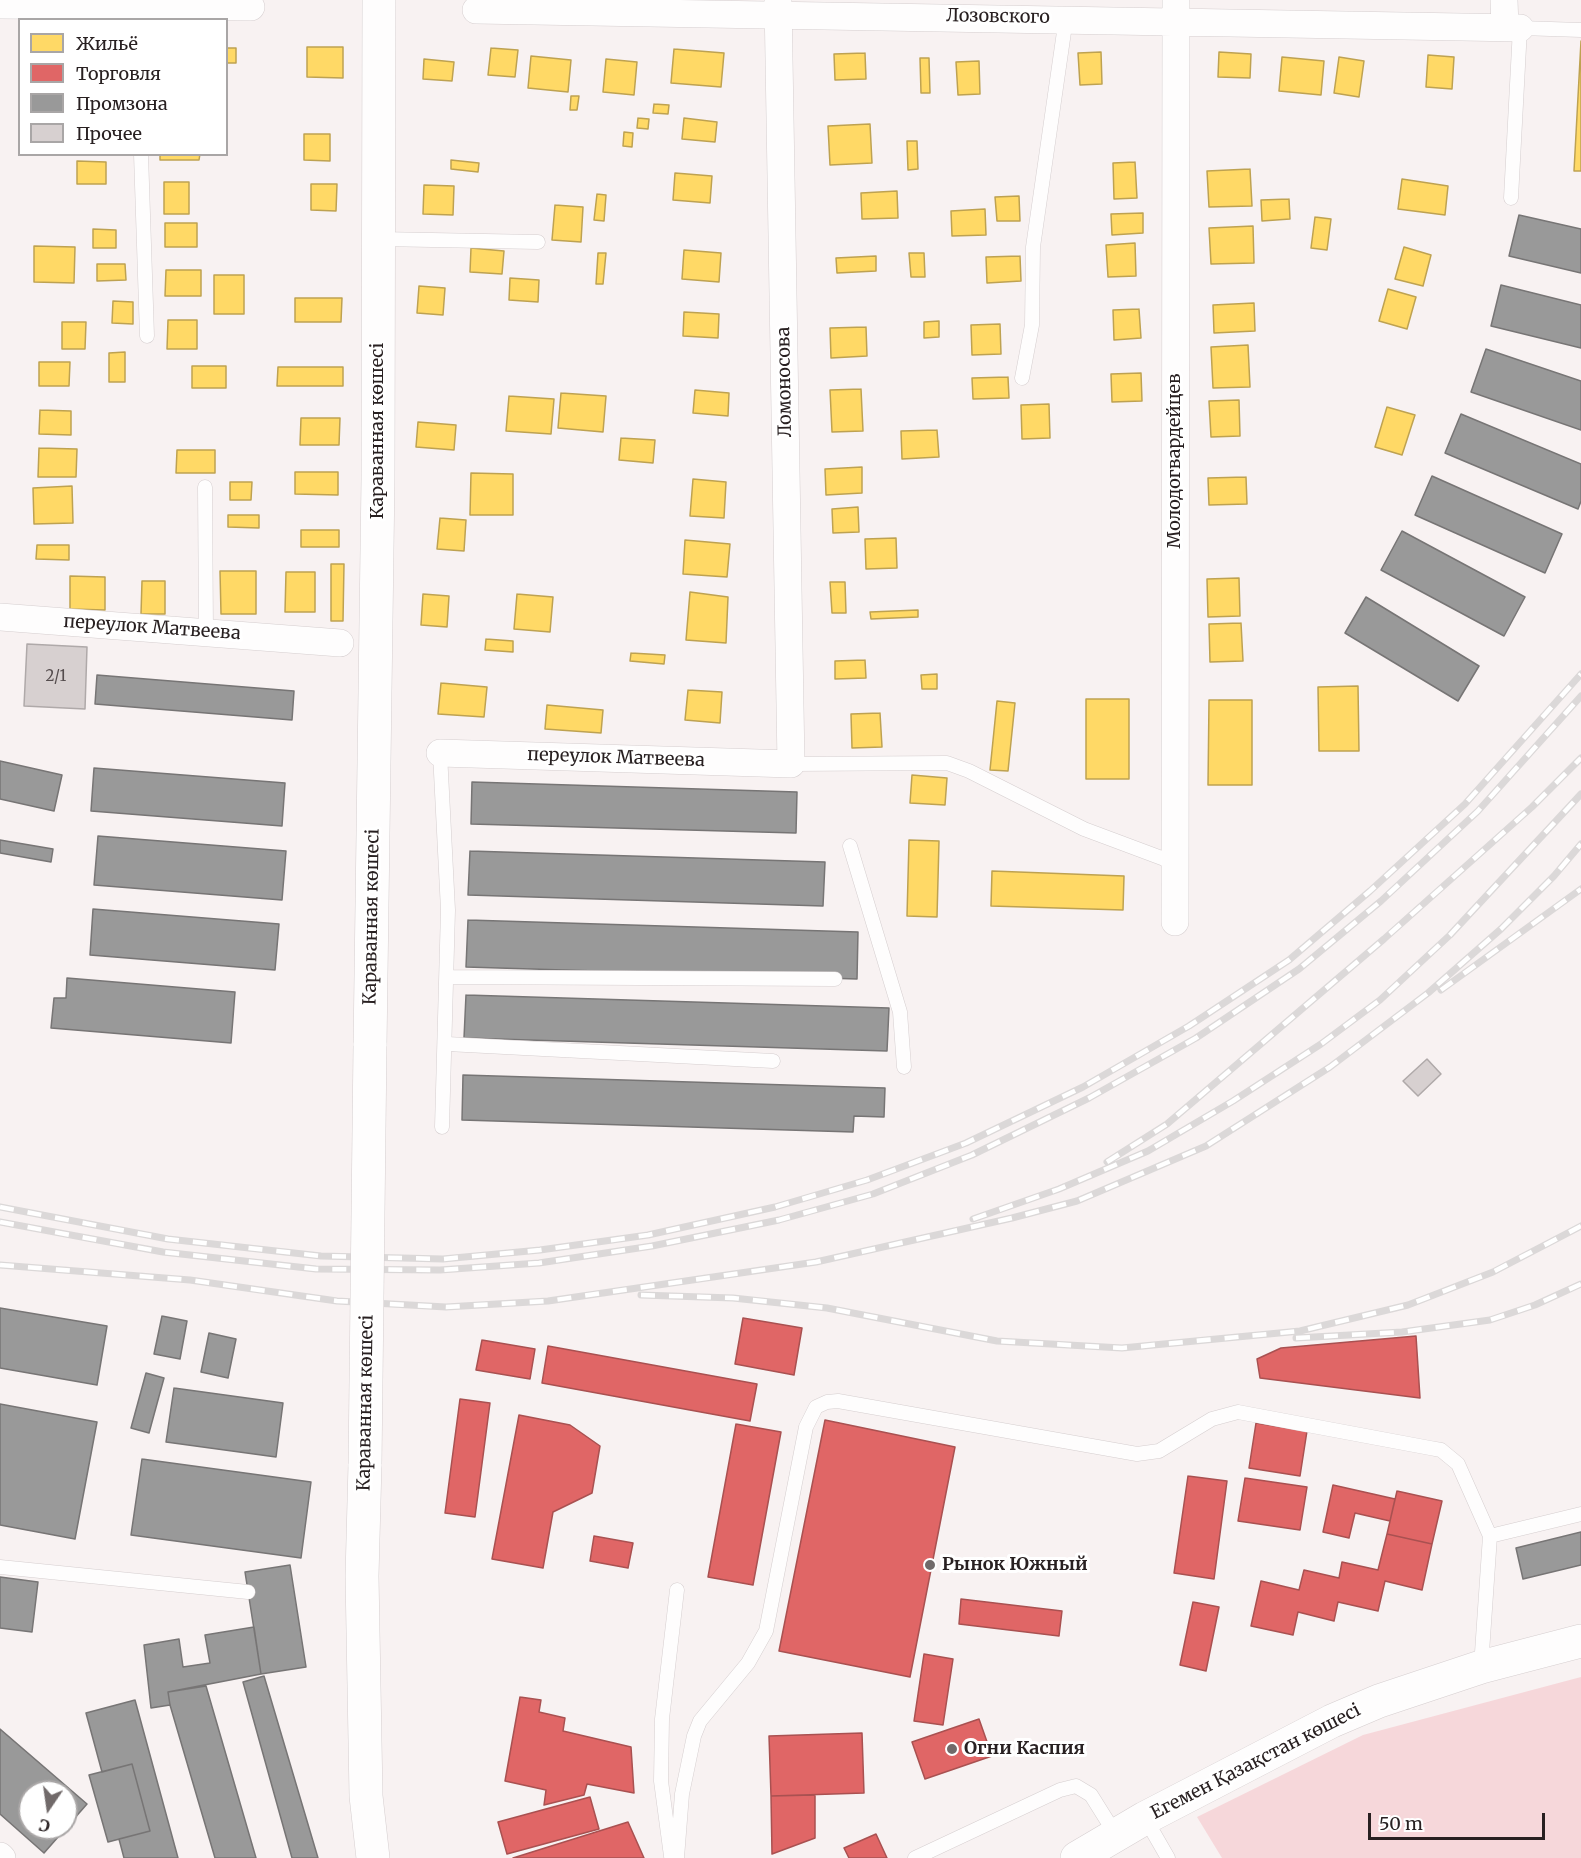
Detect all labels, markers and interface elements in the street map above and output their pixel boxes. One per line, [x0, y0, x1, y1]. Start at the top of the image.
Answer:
street label: Лозовского [946, 5, 1050, 29]
legend [18, 18, 228, 156]
text: Жильё [76, 32, 138, 55]
text: Торговля [76, 62, 161, 85]
text: Промзона [76, 92, 168, 115]
text: Прочее [76, 122, 142, 145]
street label: Ломоносова [773, 326, 797, 438]
street label: Караванная көшесі [367, 343, 389, 519]
street label: Молодогвардейцев [1164, 374, 1186, 548]
street label: переулок Матвеева [63, 611, 241, 645]
house number: 2/1 [46, 668, 66, 686]
street label: переулок Матвеева [527, 744, 705, 772]
street label: Караванная көшесі [360, 829, 384, 1005]
street label: Караванная көшесі [354, 1315, 378, 1491]
place label: Рынок Южный [942, 1554, 1088, 1576]
marker: Рынок Южный [923, 1558, 937, 1572]
street label: Егемен Қазақстан көшесі [1148, 1700, 1364, 1824]
place label: Огни Каспия [964, 1738, 1085, 1760]
marker: Огни Каспия [945, 1742, 959, 1756]
north arrow [18, 1780, 78, 1840]
scale bar [1371, 1801, 1548, 1839]
text: 50 m [1379, 1812, 1423, 1835]
text: С [37, 1815, 52, 1837]

